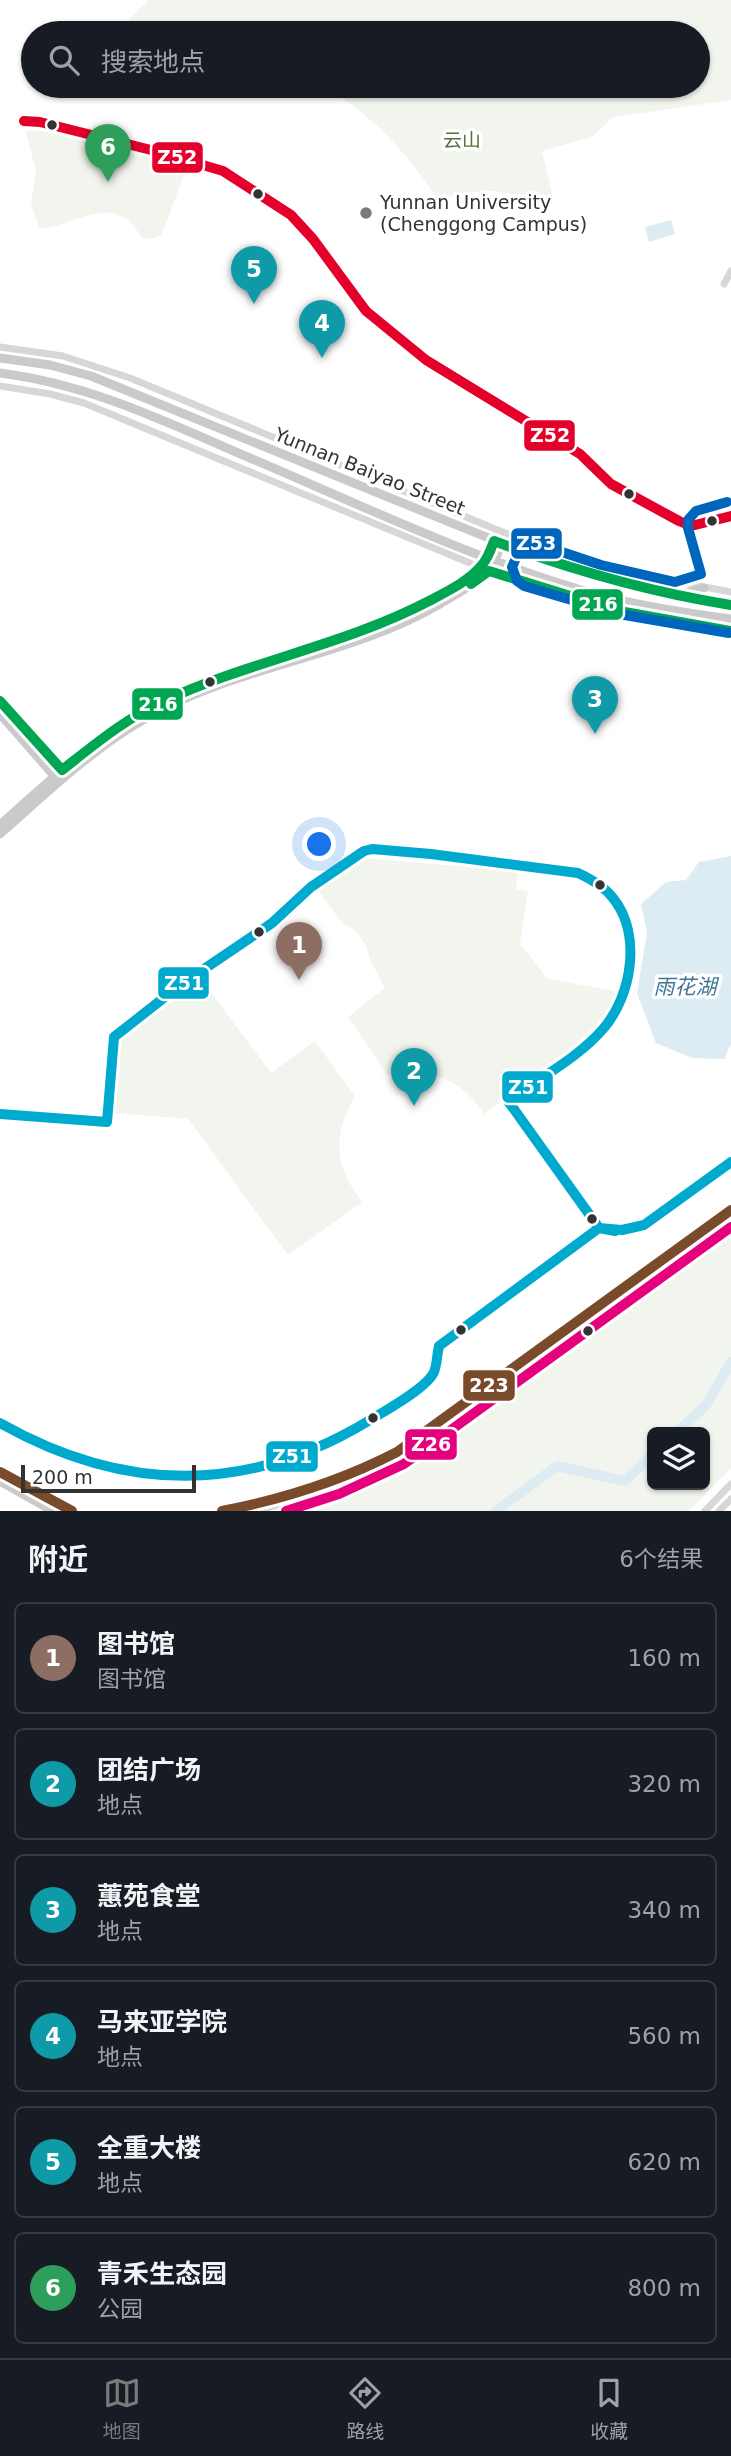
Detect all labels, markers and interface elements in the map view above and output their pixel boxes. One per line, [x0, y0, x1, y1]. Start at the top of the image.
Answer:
search box [21, 21, 710, 98]
icon: search [45, 41, 83, 79]
text: 搜索地点 [101, 47, 205, 77]
unlabelled marker [45, 118, 59, 132]
pin: 6 [85, 124, 131, 182]
park label: 云山 [443, 129, 481, 151]
line badge: Z52 [151, 141, 204, 174]
text: Z52 [157, 146, 197, 168]
unlabelled marker [251, 187, 265, 201]
place label: Yunnan University (Chenggong Campus) [379, 191, 587, 235]
marker: Yunnan University (Chenggong Campus) [358, 205, 374, 221]
pin: 5 [231, 246, 277, 304]
pin: 4 [299, 300, 345, 358]
line badge: Z52 [523, 419, 576, 452]
street label: Yunnan Baiyao Street [271, 422, 468, 519]
text: Z52 [530, 424, 570, 446]
unlabelled marker [622, 487, 636, 501]
unlabelled marker [705, 514, 719, 528]
line badge: Z53 [510, 527, 563, 560]
text: Z53 [516, 532, 556, 554]
line badge: 216 [571, 588, 624, 621]
text: 216 [578, 593, 618, 615]
unlabelled marker [203, 675, 217, 689]
pin: 3 [572, 676, 618, 734]
line badge: 216 [131, 687, 184, 721]
text: 216 [138, 693, 178, 715]
your location [302, 827, 336, 861]
unlabelled marker [593, 878, 607, 892]
pin: 1 [276, 922, 322, 980]
unlabelled marker [252, 925, 266, 939]
line badge: Z51 [157, 966, 210, 1000]
text: Z51 [164, 972, 204, 994]
water label: 雨花湖 [654, 975, 719, 999]
pin: 2 [391, 1048, 437, 1106]
line badge: Z51 [501, 1070, 554, 1104]
text: Z51 [508, 1076, 548, 1098]
unlabelled marker [585, 1212, 599, 1226]
unlabelled marker [454, 1323, 468, 1337]
unlabelled marker [581, 1324, 595, 1338]
line badge: 223 [462, 1369, 516, 1402]
text: 223 [469, 1374, 509, 1396]
unlabelled marker [366, 1411, 380, 1425]
map controls [647, 1427, 710, 1490]
button: layers [647, 1427, 710, 1490]
line badge: Z26 [404, 1428, 458, 1461]
text: Z26 [411, 1433, 451, 1455]
line badge: Z51 [265, 1440, 319, 1473]
text: Z51 [272, 1445, 312, 1467]
scale bar [21, 1462, 196, 1494]
text: 200 m [32, 1466, 93, 1488]
text: 附近 [28, 1542, 88, 1577]
text: 6个结果 [619, 1546, 703, 1572]
text: 图书馆 [97, 1629, 175, 1659]
text: 1 [45, 1645, 61, 1671]
text: 160 m [627, 1645, 701, 1671]
text: 图书馆 [97, 1666, 166, 1692]
text: 团结广场 [97, 1755, 201, 1785]
text: 2 [45, 1771, 61, 1797]
text: 320 m [627, 1771, 701, 1797]
text: 地点 [97, 1792, 143, 1818]
text: 蕙苑食堂 [97, 1881, 201, 1911]
text: 3 [45, 1897, 61, 1923]
text: 340 m [627, 1897, 701, 1923]
text: 地点 [97, 1918, 143, 1944]
text: 马来亚学院 [97, 2007, 227, 2037]
text: 4 [45, 2023, 61, 2049]
text: 560 m [627, 2023, 701, 2049]
text: 地点 [97, 2044, 143, 2070]
text: 全重大楼 [97, 2133, 201, 2163]
text: 5 [45, 2149, 61, 2175]
text: 620 m [627, 2149, 701, 2175]
text: 地点 [97, 2170, 143, 2196]
text: 青禾生态园 [97, 2259, 227, 2289]
text: 6 [45, 2275, 61, 2301]
text: 800 m [627, 2275, 701, 2301]
text: 公园 [97, 2296, 143, 2322]
tab: 地图 [103, 2374, 141, 2443]
tab: 路线 [346, 2374, 384, 2443]
tab: 收藏 [590, 2374, 628, 2443]

